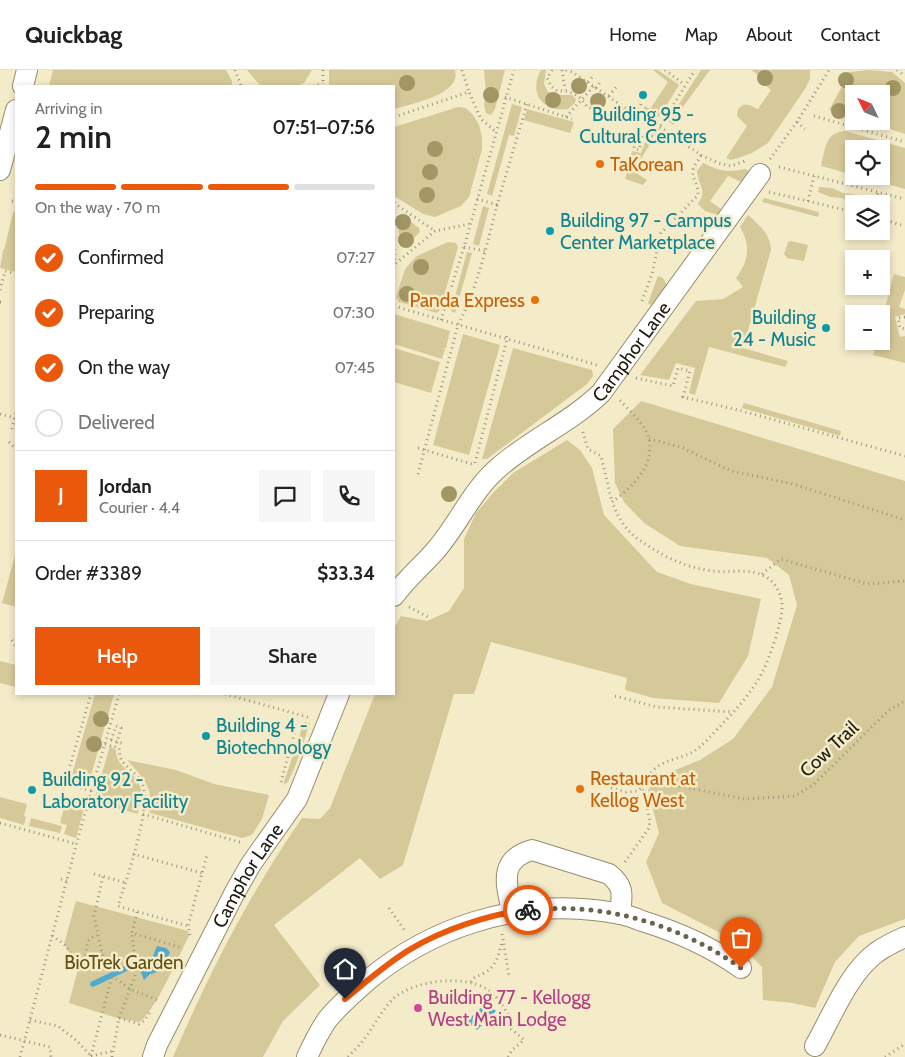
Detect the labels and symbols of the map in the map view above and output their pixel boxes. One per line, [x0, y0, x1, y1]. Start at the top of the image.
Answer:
north arrow [845, 85, 890, 130]
marker: Building 95 - Cultural Centers [637, 89, 649, 101]
place label: Building 95 - Cultural Centers [579, 103, 707, 148]
place label: TaKorean [610, 153, 684, 176]
marker: TaKorean [594, 158, 606, 170]
place label: Building 97 - Campus Center Marketplace [560, 209, 732, 254]
marker: Building 97 - Campus Center Marketplace [544, 225, 556, 237]
place label: Panda Express [409, 289, 525, 312]
marker: Panda Express [529, 294, 541, 306]
street label: Camphor Lane [587, 297, 675, 407]
place label: Building 24 - Music [733, 306, 817, 351]
marker: Building 24 - Music [820, 322, 832, 334]
place label: Building 4 - Biotechnology [216, 714, 332, 759]
street label: Cow Trail [795, 716, 863, 782]
marker: Building 4 - Biotechnology [200, 730, 212, 742]
place label: Restaurant at Kellog West [590, 767, 696, 812]
place label: Building 92 - Laboratory Facility [42, 768, 189, 813]
marker: Restaurant at Kellog West [574, 783, 586, 795]
marker: Building 92 - Laboratory Facility [26, 784, 38, 796]
street label: Camphor Lane [207, 818, 288, 932]
courier [503, 885, 553, 935]
pin [720, 917, 762, 968]
pin [324, 948, 366, 999]
park label: BioTrek Garden [64, 951, 184, 974]
place label: Building 77 - Kellogg West Main Lodge [428, 986, 591, 1031]
marker: Building 77 - Kellogg West Main Lodge [412, 1002, 424, 1014]

